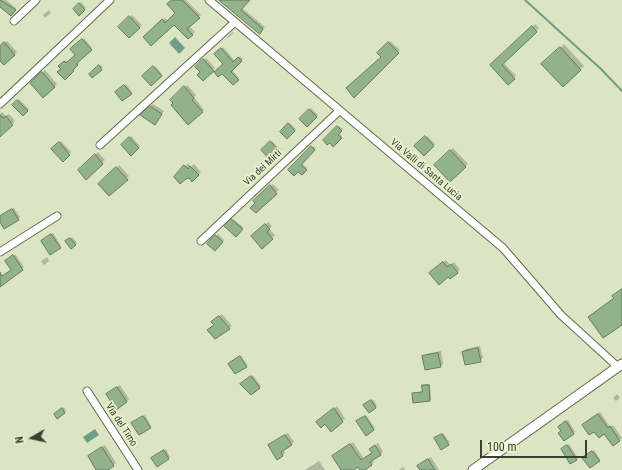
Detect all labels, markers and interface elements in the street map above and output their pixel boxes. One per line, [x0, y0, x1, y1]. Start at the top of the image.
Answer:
street label: Via Valli di Santa Lucia [388, 137, 464, 203]
street label: Via dei Mirti [241, 147, 285, 189]
street label: Via del Timo [103, 401, 139, 449]
north arrow [12, 418, 52, 458]
scale bar [482, 432, 589, 458]
text: N [13, 436, 27, 444]
text: 100 m [487, 440, 517, 454]

